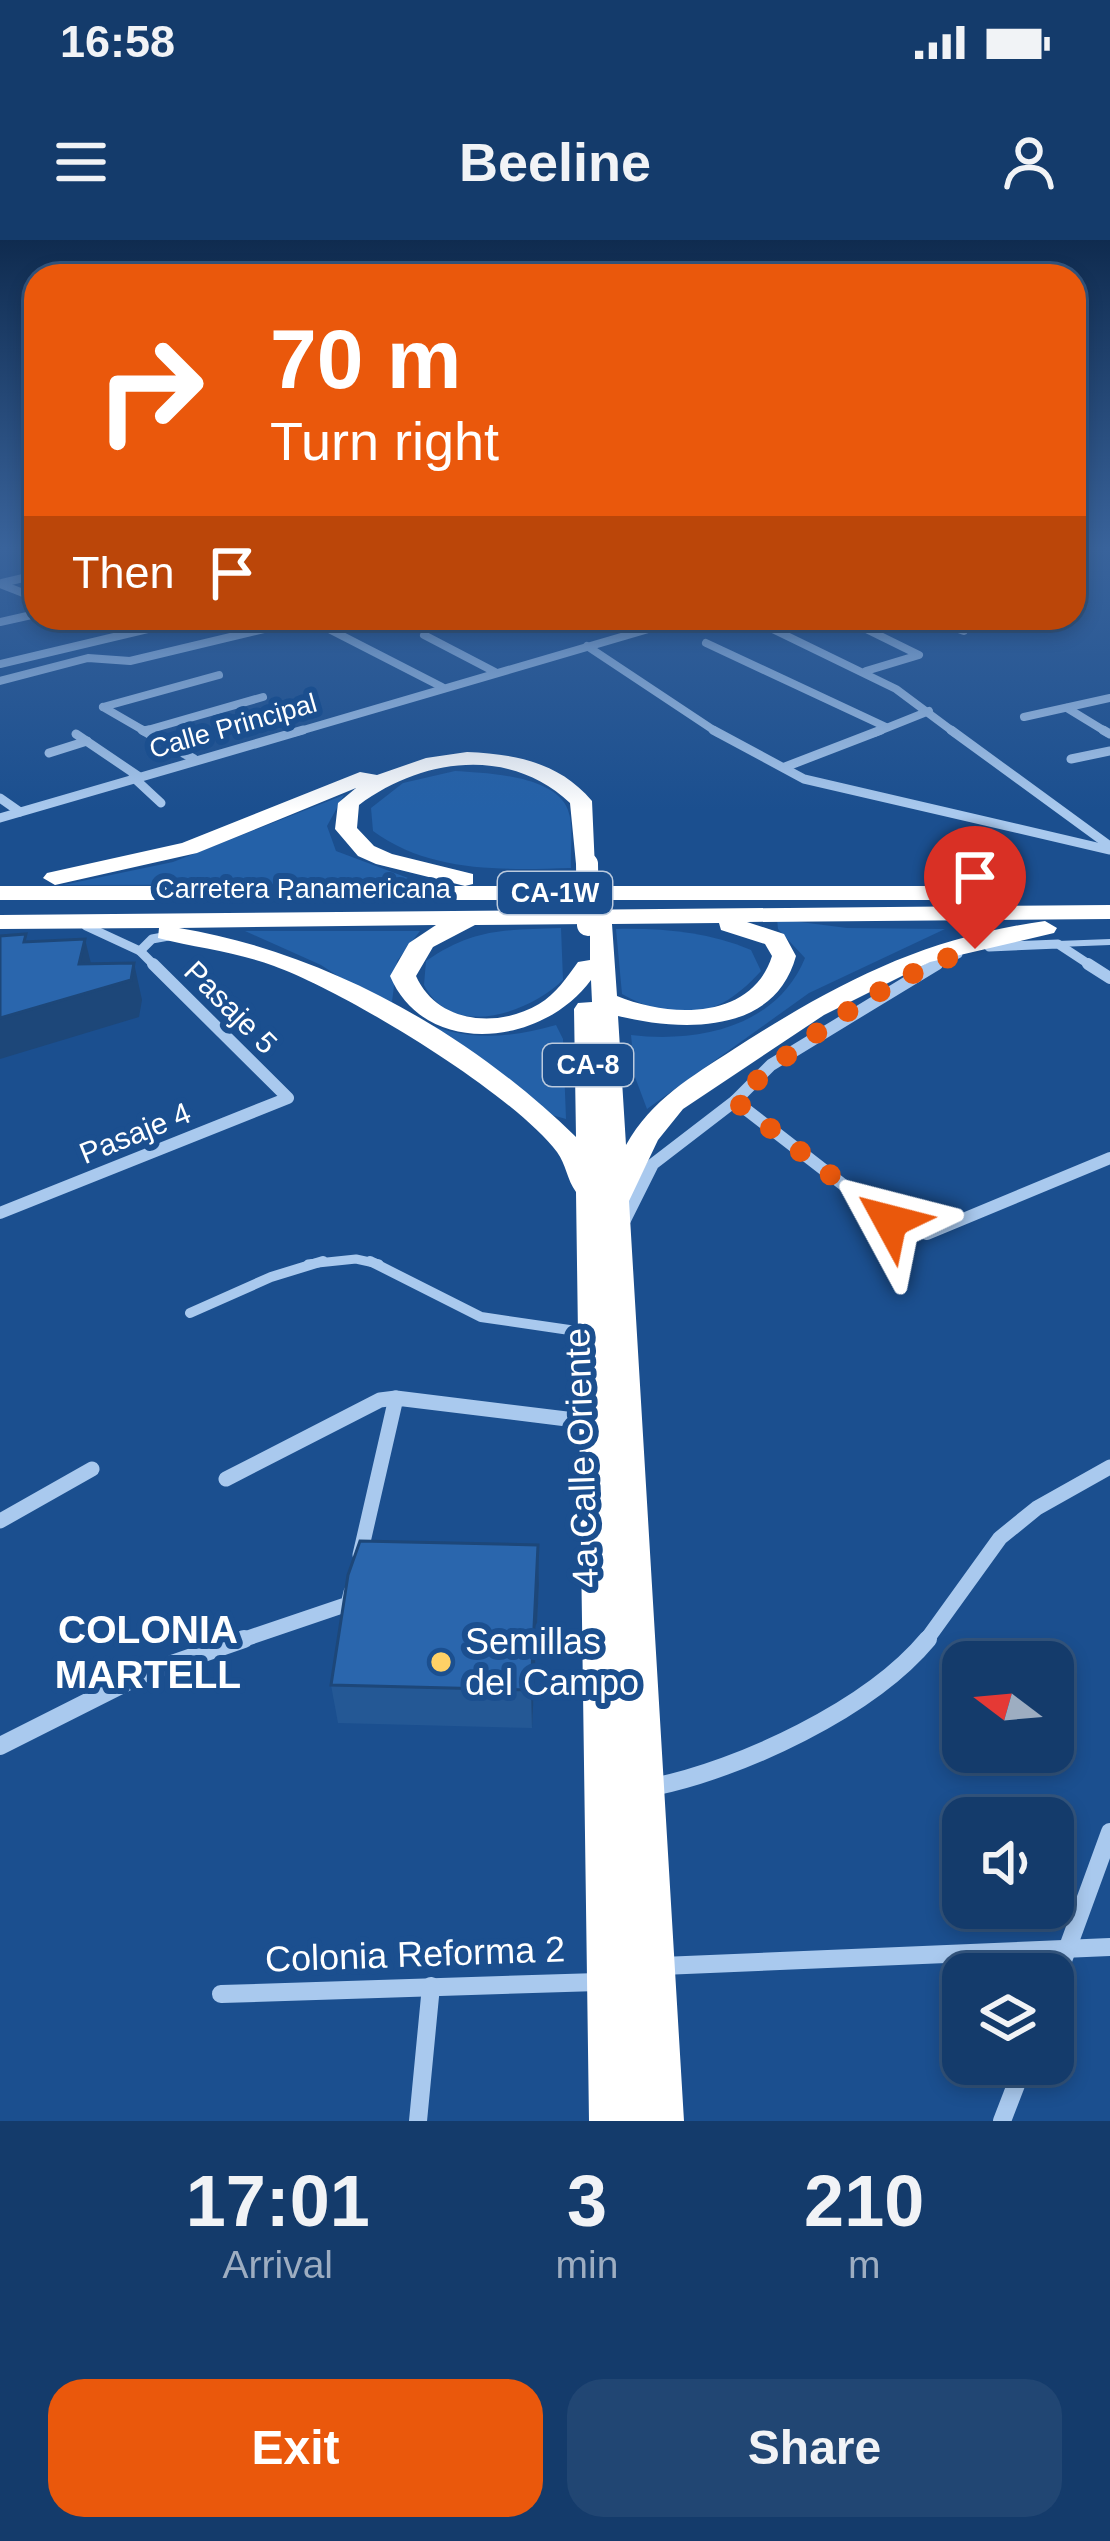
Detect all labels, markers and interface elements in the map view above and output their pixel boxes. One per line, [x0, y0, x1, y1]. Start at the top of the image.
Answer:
text: 16:58 [60, 16, 175, 67]
icon: menu [48, 129, 114, 195]
icon: person [996, 129, 1062, 195]
text: Beeline [459, 132, 651, 192]
icon: right [72, 312, 228, 468]
text: 70 m [270, 312, 461, 406]
text: Turn right [270, 411, 499, 471]
icon: arrive [199, 540, 265, 606]
text: Then [72, 547, 175, 598]
street label: Calle Principal [146, 688, 320, 764]
pin [924, 826, 1026, 949]
icon: arrive [942, 844, 1008, 910]
road number: CA-1W [498, 872, 612, 914]
street label: Carretera Panamericana [155, 874, 452, 904]
street label: Pasaje 5 [178, 954, 284, 1060]
road number: CA-8 [543, 1044, 633, 1086]
street label: Pasaje 4 [75, 1096, 195, 1170]
position arrow [827, 1158, 953, 1284]
street label: 4a Calle Oriente [556, 1327, 606, 1589]
district label: COLONIA MARTELL [55, 1608, 241, 1696]
place label: Semillas del Campo [465, 1621, 639, 1703]
north arrow [942, 1641, 1074, 1773]
map controls [942, 1641, 1074, 2085]
marker: Semillas del Campo [428, 1649, 454, 1675]
button: sound [942, 1797, 1074, 1929]
street label: Colonia Reforma 2 [264, 1928, 566, 1980]
button: layers [942, 1953, 1074, 2085]
text: 17:01 [186, 2161, 370, 2241]
text: 3 [567, 2161, 607, 2241]
text: 210 [804, 2161, 924, 2241]
text: Arrival [223, 2243, 333, 2286]
text: min [556, 2243, 618, 2286]
text: m [848, 2243, 880, 2286]
button: Exit [48, 2379, 543, 2517]
button: Share [567, 2379, 1062, 2517]

